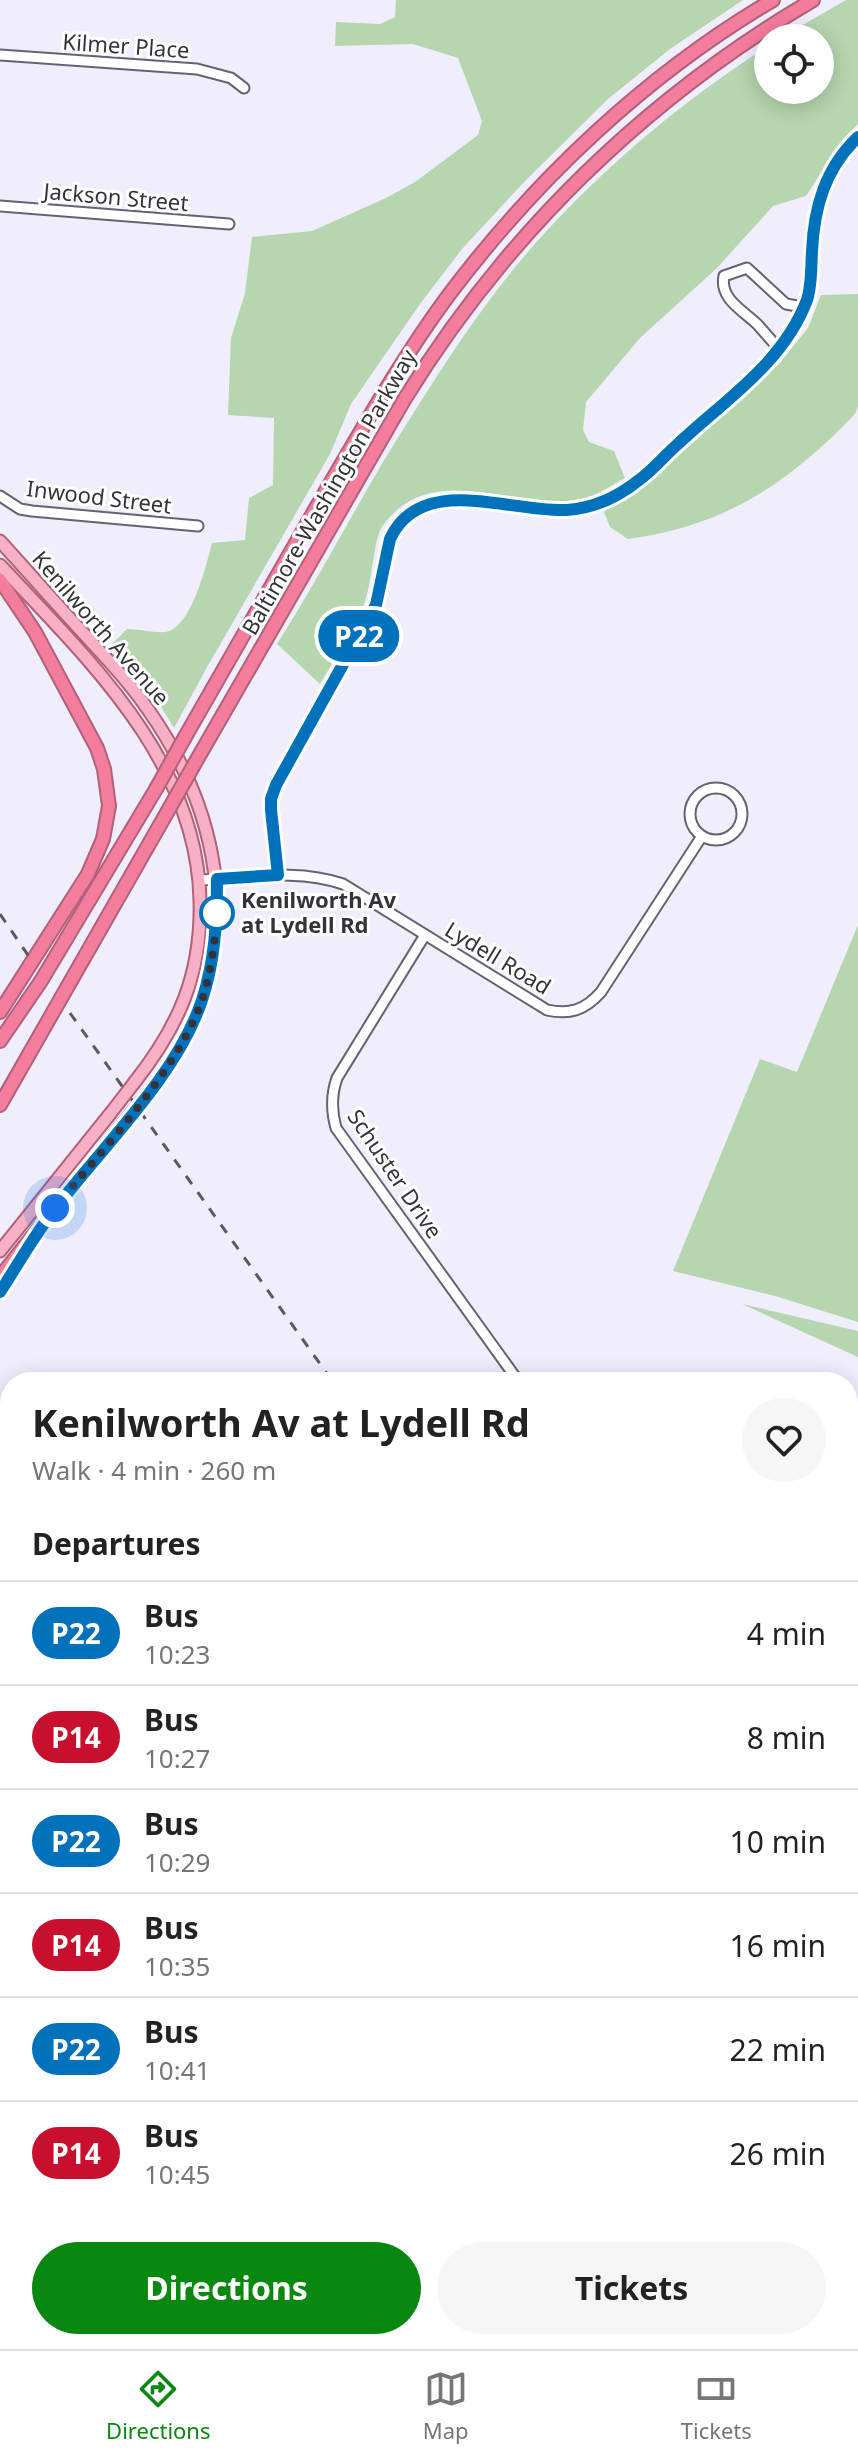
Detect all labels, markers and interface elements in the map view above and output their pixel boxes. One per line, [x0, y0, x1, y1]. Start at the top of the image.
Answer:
map controls [754, 24, 834, 104]
button: locate [754, 24, 834, 104]
street label: Kilmer Place [62, 26, 190, 64]
street label: Jackson Street [40, 175, 190, 217]
street label: Baltimore-Washington Parkway [234, 343, 423, 640]
street label: Inwood Street [25, 472, 173, 520]
street label: Kenilworth Avenue [26, 544, 177, 711]
line badge: P22 [313, 610, 405, 662]
text: P22 [334, 617, 384, 655]
place label: Kenilworth Av at Lydell Rd [241, 884, 396, 939]
marker: Kenilworth Av at Lydell Rd [200, 896, 234, 930]
street label: Lydell Road [440, 914, 557, 1001]
street label: Schuster Drive [341, 1103, 450, 1244]
your location [35, 1188, 75, 1228]
text: Kenilworth Av at Lydell Rd [32, 1396, 530, 1448]
button: heart [742, 1398, 826, 1482]
text: Walk · 4 min · 260 m [32, 1452, 276, 1488]
text: Departures [32, 1523, 201, 1564]
text: Bus [144, 1595, 199, 1636]
text: 4 min [747, 1613, 826, 1654]
text: P22 [51, 1614, 101, 1652]
text: 10:23 [144, 1636, 210, 1672]
text: Bus [144, 1699, 199, 1740]
text: 8 min [747, 1717, 826, 1758]
text: P14 [51, 1718, 101, 1756]
text: 10:27 [144, 1740, 210, 1776]
text: Bus [144, 1803, 199, 1844]
text: 10 min [730, 1821, 826, 1862]
text: P22 [51, 1822, 101, 1860]
text: 10:29 [144, 1844, 210, 1880]
text: Bus [144, 1907, 199, 1948]
text: 16 min [730, 1925, 826, 1966]
text: P14 [51, 1926, 101, 1964]
text: 10:35 [144, 1948, 210, 1984]
text: Bus [144, 2011, 199, 2052]
text: 22 min [730, 2029, 826, 2070]
text: P22 [51, 2030, 101, 2068]
text: 10:41 [144, 2052, 210, 2088]
text: Bus [144, 2115, 199, 2156]
text: 26 min [730, 2133, 826, 2174]
text: P14 [51, 2134, 101, 2172]
text: 10:45 [144, 2156, 210, 2192]
button: Directions [32, 2242, 421, 2334]
button: Tickets [437, 2242, 826, 2334]
tab: Directions [106, 2367, 211, 2445]
tab: Map [423, 2367, 469, 2445]
tab: Tickets [681, 2367, 752, 2445]

